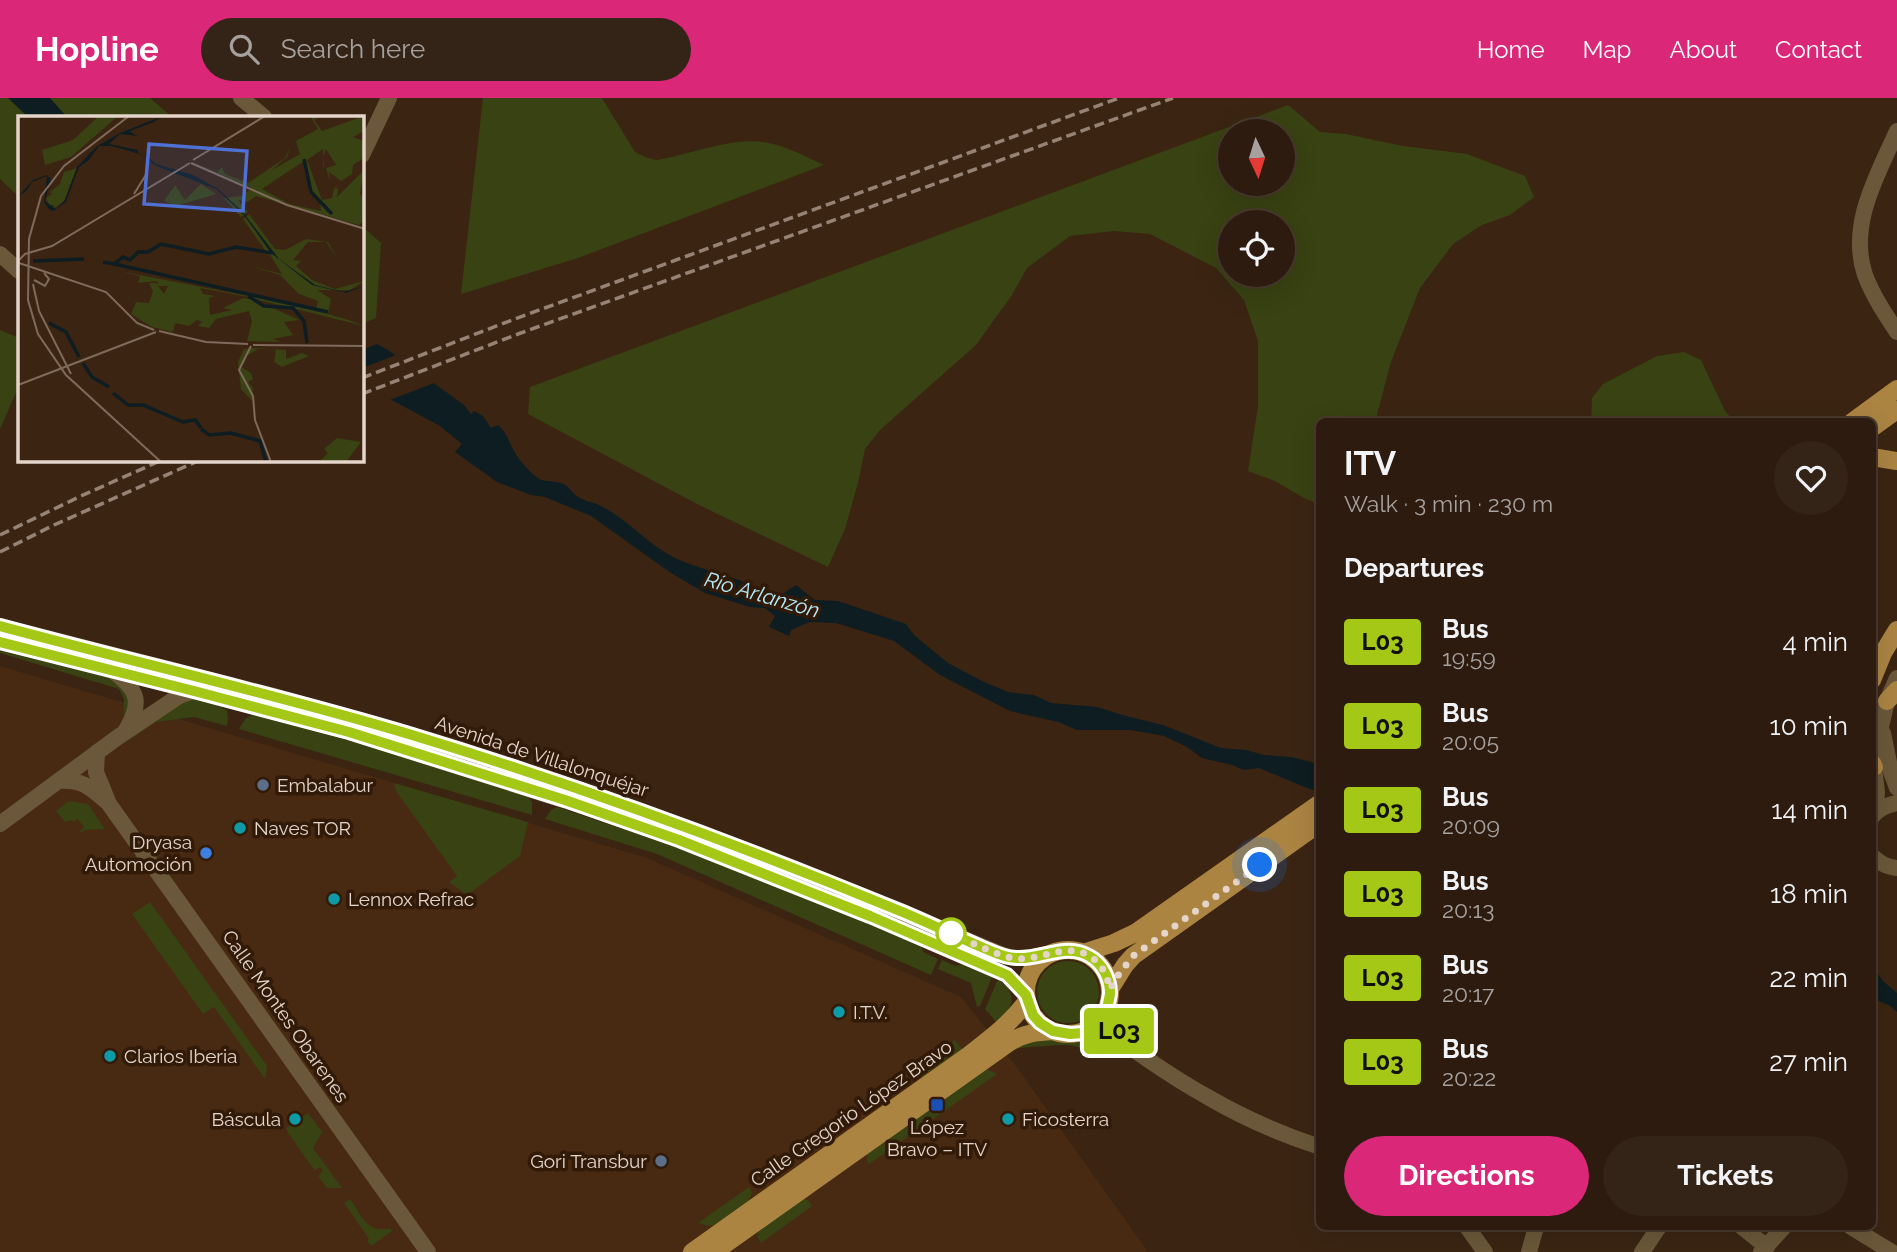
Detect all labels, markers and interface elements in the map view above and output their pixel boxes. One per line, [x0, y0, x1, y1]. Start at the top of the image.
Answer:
search box [201, 18, 691, 81]
text: Hopline [35, 30, 159, 69]
icon: search [225, 30, 263, 68]
text: Search here [281, 34, 425, 64]
text: Home [1477, 35, 1545, 64]
text: Map [1583, 35, 1631, 64]
text: About [1669, 35, 1737, 64]
text: Contact [1775, 35, 1862, 64]
inset map [18, 116, 364, 462]
north arrow [1218, 119, 1295, 196]
map controls [1218, 119, 1295, 287]
button: locate [1218, 210, 1295, 287]
button: heart [1774, 441, 1848, 515]
text: ITV [1344, 444, 1396, 483]
text: Walk · 3 min · 230 m [1344, 490, 1553, 517]
text: Departures [1344, 553, 1484, 583]
water label: Río Arlanzón [702, 566, 822, 623]
text: Bus [1442, 614, 1489, 644]
text: L03 [1361, 627, 1404, 656]
text: 4 min [1782, 627, 1848, 657]
text: 19:59 [1442, 644, 1496, 671]
text: Bus [1442, 698, 1489, 728]
street label: Avenida de Villalonquéjar [432, 711, 652, 801]
text: L03 [1361, 711, 1404, 740]
text: 10 min [1770, 711, 1848, 741]
text: 20:05 [1442, 728, 1499, 755]
place label: Embalabur [277, 774, 374, 796]
marker: Embalabur [255, 777, 271, 793]
text: Bus [1442, 782, 1489, 812]
text: L03 [1361, 795, 1404, 824]
text: 14 min [1771, 795, 1848, 825]
text: 20:09 [1442, 812, 1500, 839]
place label: Naves TOR [254, 817, 351, 839]
marker: Naves TOR [232, 820, 248, 836]
place label: Dryasa Automoción [85, 831, 192, 875]
marker: Dryasa Automoción [198, 845, 214, 861]
your location [1242, 847, 1277, 882]
text: Bus [1442, 866, 1489, 896]
text: L03 [1361, 879, 1404, 908]
text: 18 min [1770, 879, 1848, 909]
place label: Lennox Refrac [348, 888, 474, 910]
marker: Lennox Refrac [326, 891, 342, 907]
text: 20:13 [1442, 896, 1495, 923]
unlabelled marker [936, 918, 966, 948]
street label: Calle Montes Obarenes [218, 926, 354, 1106]
text: Bus [1442, 950, 1489, 980]
text: L03 [1361, 963, 1404, 992]
text: 22 min [1770, 963, 1848, 993]
text: 20:17 [1442, 980, 1494, 1007]
place label: I.T.V. [853, 1001, 888, 1023]
marker: I.T.V. [831, 1004, 847, 1020]
line badge: L03 [1079, 1008, 1159, 1054]
text: L03 [1098, 1016, 1140, 1045]
text: Bus [1442, 1034, 1489, 1064]
street label: Calle Gregorio López Bravo [746, 1035, 956, 1191]
place label: Clarios Iberia [124, 1045, 237, 1067]
text: L03 [1361, 1047, 1404, 1076]
text: 27 min [1769, 1047, 1848, 1077]
marker: Clarios Iberia [102, 1048, 118, 1064]
text: 20:22 [1442, 1064, 1496, 1091]
marker: López Bravo – ITV [929, 1097, 945, 1113]
place label: Báscula [212, 1108, 281, 1130]
place label: Ficosterra [1022, 1108, 1109, 1130]
marker: Báscula [287, 1111, 303, 1127]
marker: Ficosterra [1000, 1111, 1016, 1127]
place label: López Bravo – ITV [887, 1116, 987, 1160]
button: Directions [1344, 1136, 1589, 1216]
button: Tickets [1603, 1136, 1848, 1216]
place label: Gori Transbur [530, 1150, 647, 1172]
marker: Gori Transbur [653, 1153, 669, 1169]

